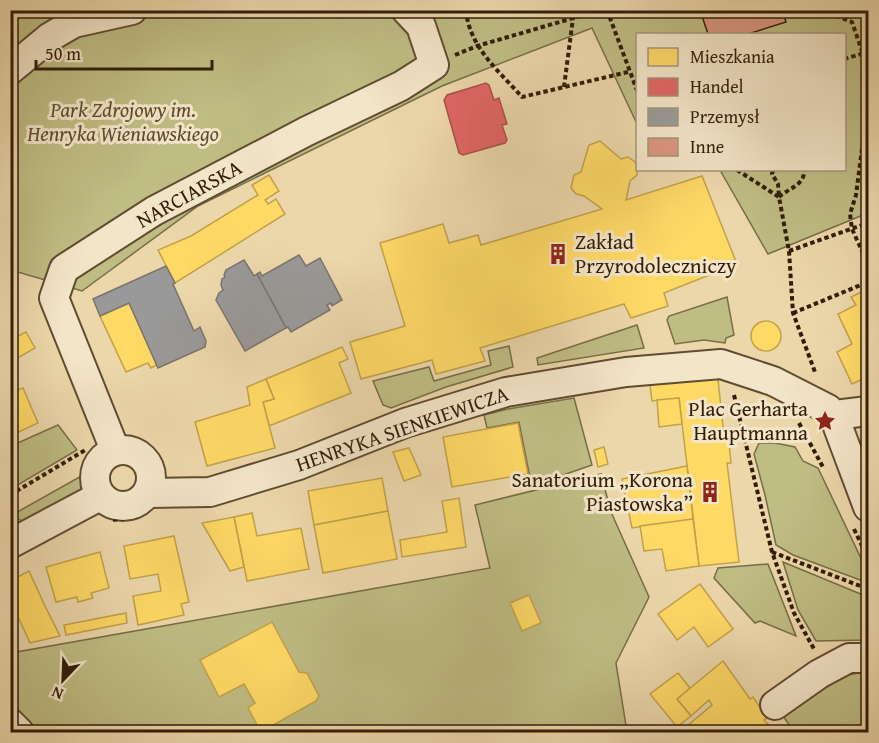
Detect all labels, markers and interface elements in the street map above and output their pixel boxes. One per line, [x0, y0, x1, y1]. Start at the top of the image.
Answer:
scale bar [36, 33, 212, 71]
legend [636, 33, 846, 171]
text: 50 m [45, 40, 81, 67]
text: Mieszkania [690, 43, 775, 70]
text: Handel [690, 73, 744, 100]
park label: Park Zdrojowy im. Henryka Wieniawskiego [26, 94, 219, 149]
text: Przemysł [690, 103, 760, 130]
text: Inne [690, 133, 724, 160]
street label: NARCIARSKA [130, 152, 248, 235]
place label: Zakład Przyrodoleczniczy [575, 226, 737, 281]
building icon: Zakład Przyrodoleczniczy [546, 242, 570, 266]
street label: HENRYKA SIENKIEWICZA [291, 377, 513, 479]
place label: Plac Gerharta Hauptmanna [688, 393, 808, 448]
place icon: Plac Gerharta Hauptmanna [813, 409, 837, 433]
place label: Sanatorium „Korona Piastowska” [512, 464, 693, 519]
building icon: Sanatorium „Korona Piastowska” [698, 480, 722, 504]
north arrow [33, 650, 93, 710]
text: N [47, 681, 67, 707]

